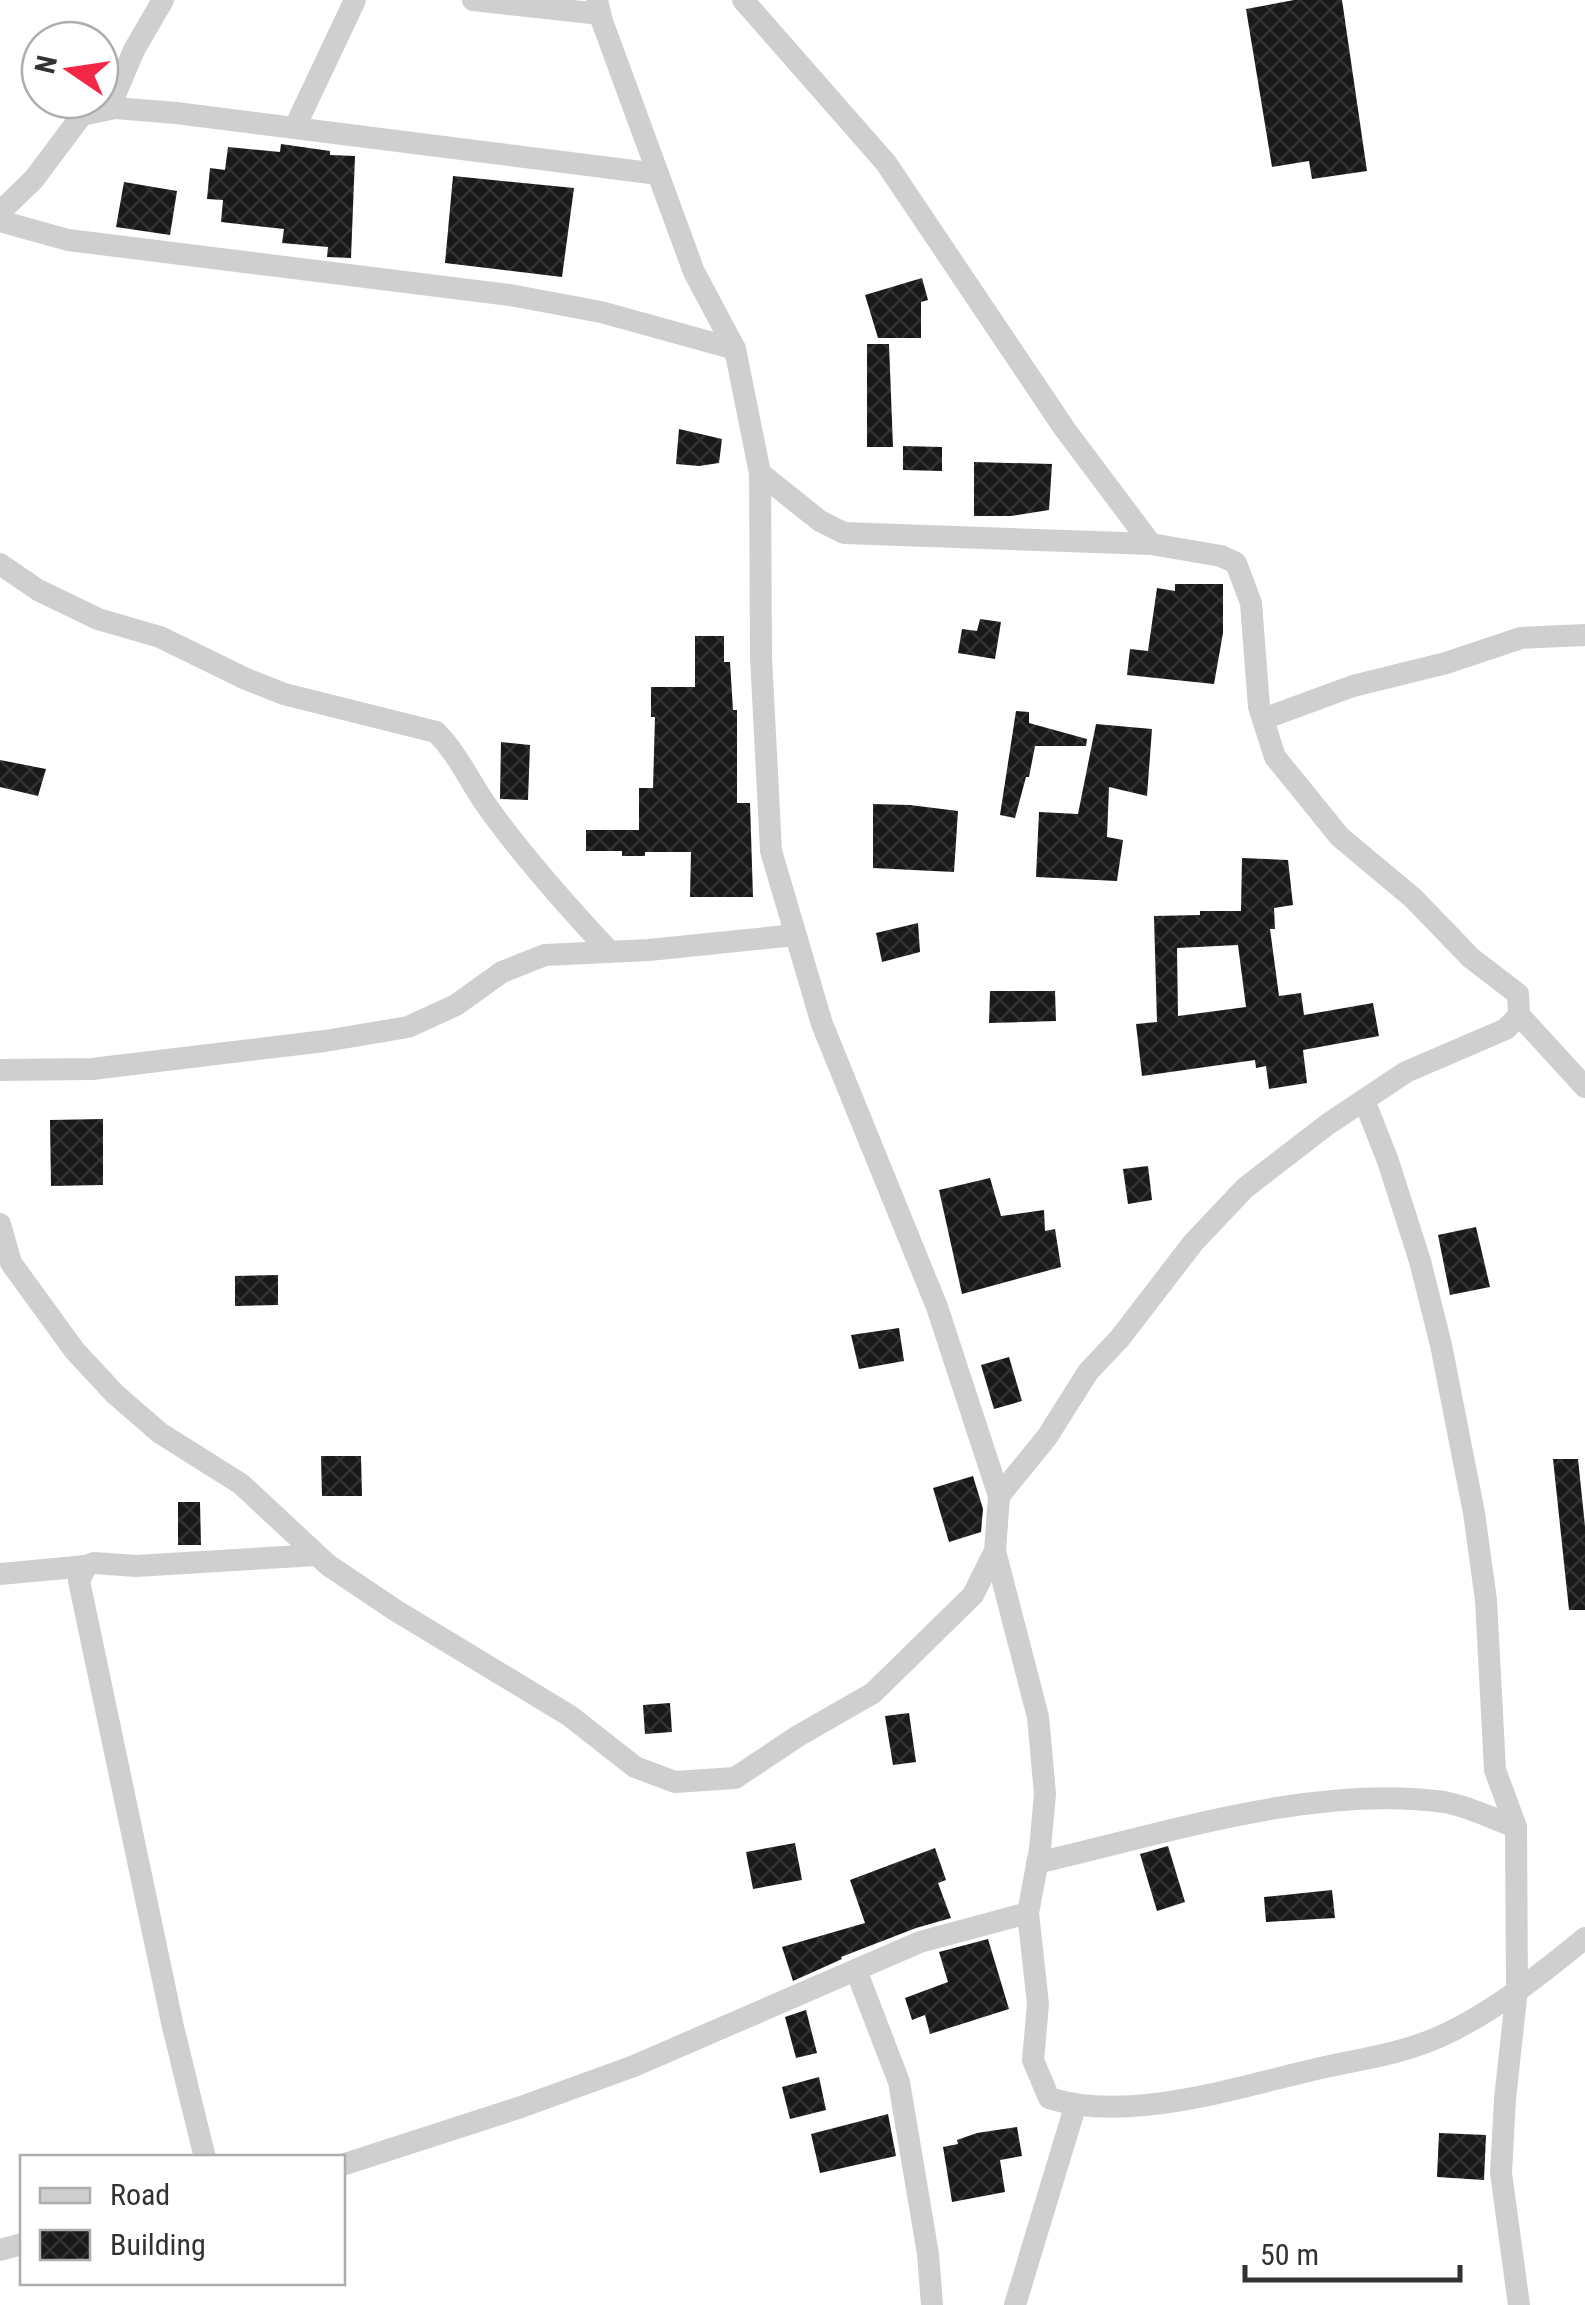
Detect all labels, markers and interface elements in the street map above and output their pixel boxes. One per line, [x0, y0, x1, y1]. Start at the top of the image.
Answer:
north arrow [20, 20, 120, 120]
text: N [28, 52, 64, 77]
legend [20, 2155, 345, 2285]
text: Road [110, 2177, 170, 2212]
scale bar [1245, 2220, 1460, 2282]
text: Building [110, 2227, 206, 2262]
text: 50 m [1260, 2237, 1319, 2272]

